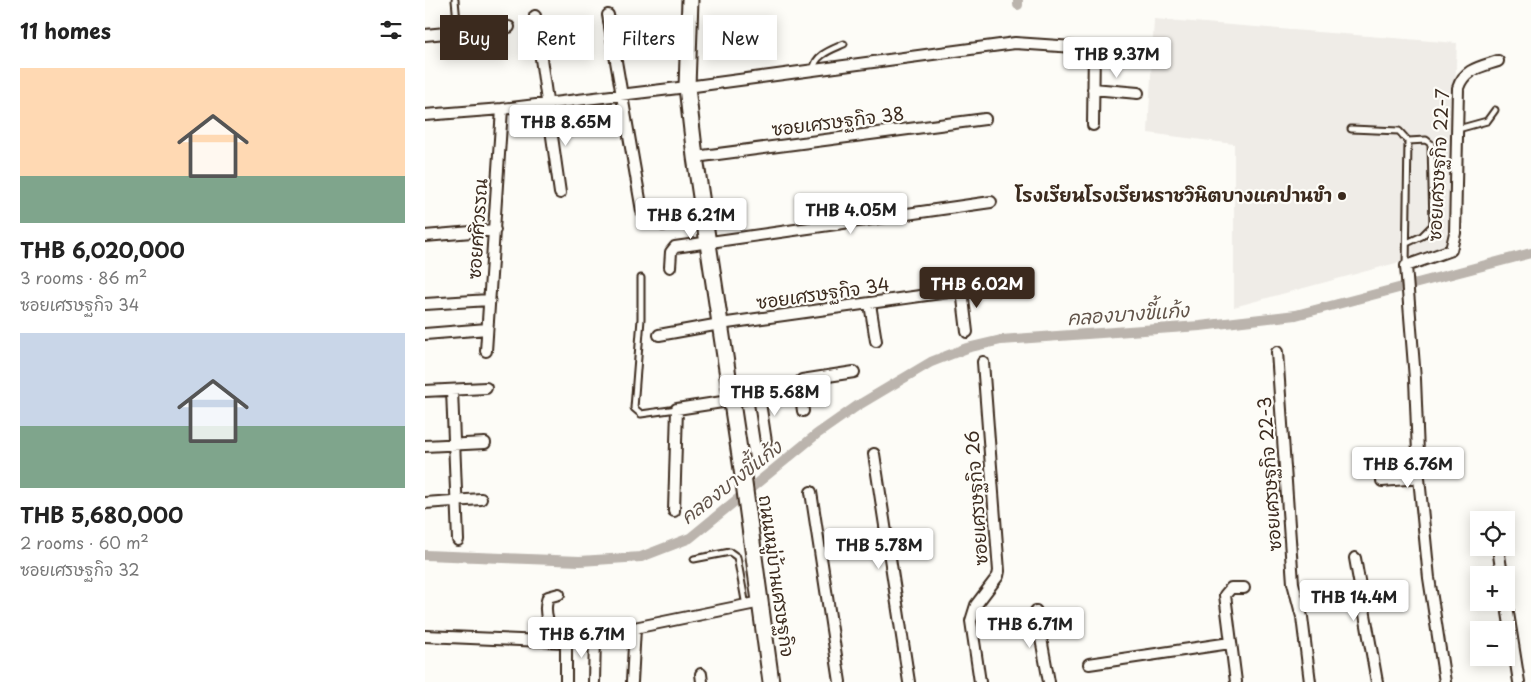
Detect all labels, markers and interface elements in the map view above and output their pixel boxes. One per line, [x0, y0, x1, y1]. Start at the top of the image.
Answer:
text: 11 homes [20, 14, 111, 46]
chip: Buy [440, 15, 508, 60]
chip: Rent [518, 15, 594, 60]
chip: Filters [604, 15, 693, 60]
chip: New [703, 15, 777, 60]
icon: filters [377, 16, 405, 44]
pin: THB 9.37M [1060, 36, 1174, 79]
text: THB 9.37M [1074, 41, 1160, 65]
street label: ซอยเศรษฐกิจ 22-7 [1420, 88, 1455, 242]
street label: ซอยเศรษฐกิจ 38 [770, 99, 906, 142]
icon: home [168, 101, 258, 191]
pin: THB 8.65M [509, 104, 623, 147]
text: THB 8.65M [520, 109, 612, 133]
street label: ซอยศศิวรรณ [460, 177, 493, 280]
place label: โรงเรียนโรงเรียนราชวินิตบางแคปานขำ [1014, 181, 1332, 208]
marker: โรงเรียนโรงเรียนราชวินิตบางแคปานขำ [1336, 190, 1348, 202]
pin: THB 4.05M [794, 192, 908, 235]
text: THB 4.05M [805, 197, 897, 221]
pin: THB 6.21M [634, 198, 748, 240]
text: THB 6.21M [647, 202, 735, 226]
text: THB 6,020,000 [20, 233, 185, 265]
text: 3 rooms · 86 m² [20, 265, 147, 289]
pin: THB 6.02M [920, 266, 1034, 309]
street label: ซอยเศรษฐกิจ 34 [754, 270, 891, 315]
text: THB 6.02M [931, 271, 1023, 295]
text: ซอยเศรษฐกิจ 34 [20, 292, 139, 316]
water label: คลองบางขี้แก้ง [1066, 293, 1191, 331]
icon: home [168, 366, 258, 456]
pin: THB 5.68M [718, 374, 832, 417]
text: THB 5.68M [731, 379, 820, 403]
street label: ซอยเศรษฐกิจ 22-3 [1250, 396, 1287, 552]
water label: คลองบางขี้แก้ง [673, 430, 788, 530]
street label: ซอยเศรษฐกิจ 26 [957, 430, 994, 566]
pin: THB 6.76M [1351, 446, 1465, 489]
text: THB 6.76M [1363, 451, 1453, 475]
street label: ถนนหมู่บ้านเศรษฐกิจ [751, 493, 802, 659]
text: THB 5,680,000 [20, 498, 183, 530]
map controls [1470, 511, 1515, 666]
button: locate [1470, 511, 1515, 556]
pin: THB 5.78M [822, 528, 936, 570]
text: 2 rooms · 60 m² [20, 530, 149, 554]
text: THB 5.78M [835, 532, 923, 556]
text: ซอยเศรษฐกิจ 32 [20, 557, 140, 581]
button: + [1470, 566, 1515, 611]
pin: THB 14.4M [1297, 580, 1411, 622]
text: THB 14.4M [1311, 584, 1397, 608]
pin: THB 6.71M [973, 606, 1087, 649]
text: THB 6.71M [987, 611, 1073, 635]
pin: THB 6.71M [525, 616, 639, 659]
text: THB 6.71M [539, 621, 625, 645]
button: − [1470, 621, 1515, 666]

